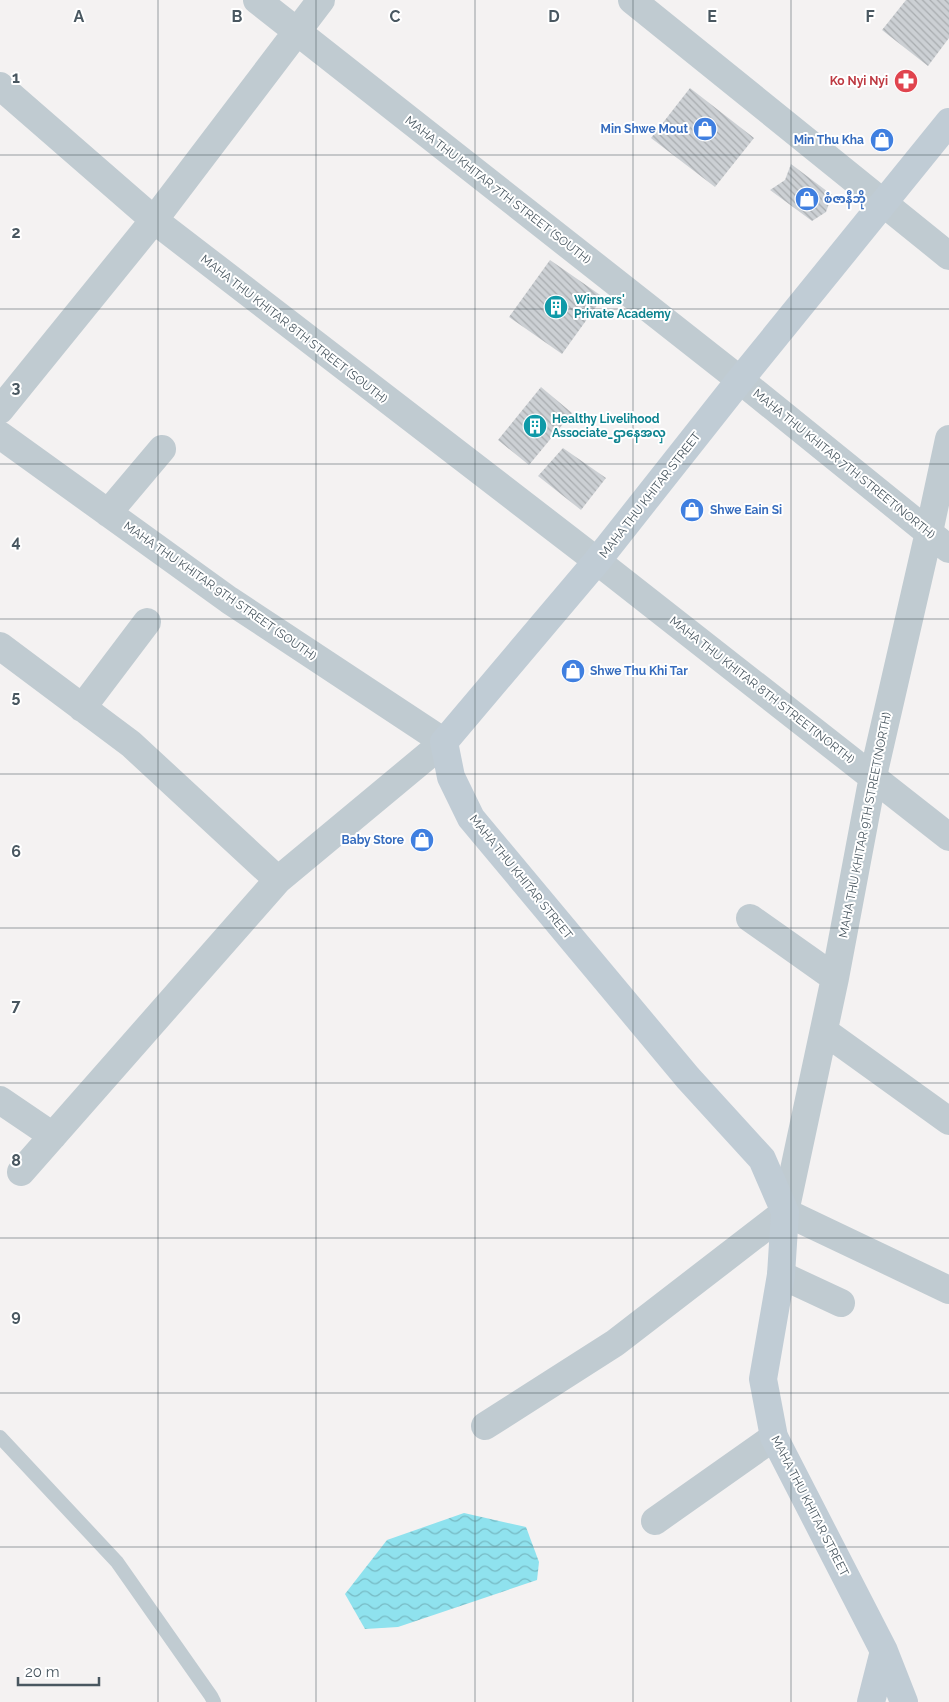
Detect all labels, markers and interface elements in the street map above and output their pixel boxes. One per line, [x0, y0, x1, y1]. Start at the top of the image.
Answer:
text: A [74, 7, 85, 26]
text: B [232, 7, 243, 26]
text: C [390, 7, 401, 26]
text: D [548, 7, 560, 26]
text: E [707, 7, 717, 26]
text: F [865, 7, 875, 26]
text: 1 [12, 68, 20, 87]
pharmacy icon: Ko Nyi Nyi [893, 68, 919, 94]
place label: Ko Nyi Nyi [830, 74, 888, 88]
street label: MAHA THU KHITAR 7TH STREET (SOUTH) [402, 113, 594, 267]
shop icon: Min Shwe Mout [692, 116, 718, 142]
place label: Min Shwe Mout [601, 122, 688, 136]
shop icon: Min Thu Kha [869, 127, 895, 153]
place label: Min Thu Kha [794, 133, 864, 147]
shop icon: စံဇာနီဘို [794, 186, 820, 212]
place label: စံဇာနီဘို [824, 190, 866, 210]
text: 2 [11, 223, 21, 242]
street label: MAHA THU KHITAR 8TH STREET (SOUTH) [198, 252, 390, 406]
place label: Winners' Private Academy [574, 293, 671, 321]
building icon: Winners' Private Academy [543, 294, 569, 320]
text: 3 [12, 378, 21, 397]
street label: MAHA THU KHITAR 7TH STREET(NORTH) [750, 386, 938, 542]
place label: Healthy Livelihood Associate_ဌာနေအလှ [552, 412, 666, 444]
building icon: Healthy Livelihood Associate_ဌာနေအလှ [522, 413, 548, 439]
street label: MAHA THU KHITAR STREET [597, 429, 704, 561]
shop icon: Shwe Eain Si [679, 497, 705, 523]
place label: Shwe Eain Si [710, 503, 782, 517]
street label: MAHA THU KHITAR 9TH STREET (SOUTH) [121, 519, 319, 663]
text: 4 [11, 532, 21, 551]
street label: MAHA THU KHITAR 8TH STREET(NORTH) [667, 613, 857, 767]
shop icon: Shwe Thu Khi Tar [560, 658, 586, 684]
place label: Shwe Thu Khi Tar [590, 664, 688, 678]
text: 5 [12, 687, 21, 706]
street label: MAHA THU KHITAR 9TH STREET(NORTH) [836, 711, 894, 939]
street label: MAHA THU KHITAR STREET [467, 812, 576, 942]
shop icon: Baby Store [409, 827, 435, 853]
place label: Baby Store [342, 833, 404, 847]
text: 6 [11, 842, 21, 861]
text: 7 [12, 996, 21, 1015]
text: 8 [11, 1151, 21, 1170]
text: 9 [11, 1306, 21, 1325]
street label: MAHA THU KHITAR STREET [768, 1433, 852, 1579]
scale bar [18, 1654, 99, 1686]
text: 20 m [25, 1663, 60, 1681]

